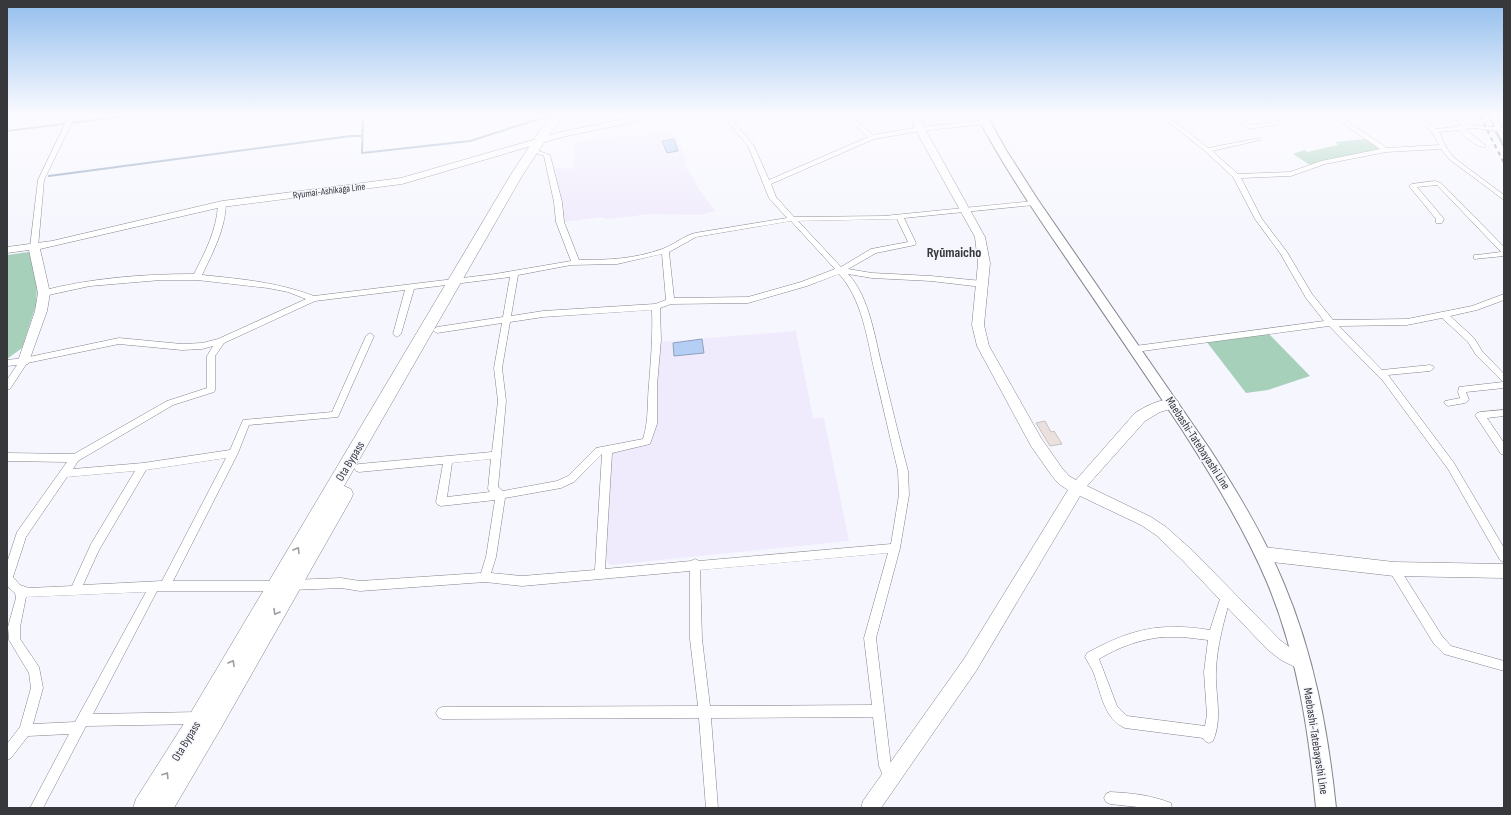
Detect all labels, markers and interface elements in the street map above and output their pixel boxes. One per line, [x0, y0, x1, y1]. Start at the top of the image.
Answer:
street label: Ryumai-Ashikaga Line [292, 181, 366, 201]
district label: Ryūmaicho [927, 244, 981, 261]
street label: Maebashi-Tatebayashi Line [1162, 394, 1233, 493]
street label: Ota Bypass [333, 439, 368, 484]
one-way arrow [292, 547, 299, 554]
one-way arrow [273, 608, 280, 615]
one-way arrow [227, 660, 234, 667]
street label: Maebashi-Tatebayashi Line [1300, 687, 1331, 796]
street label: Ota Bypass [169, 719, 204, 764]
one-way arrow [161, 772, 168, 779]

